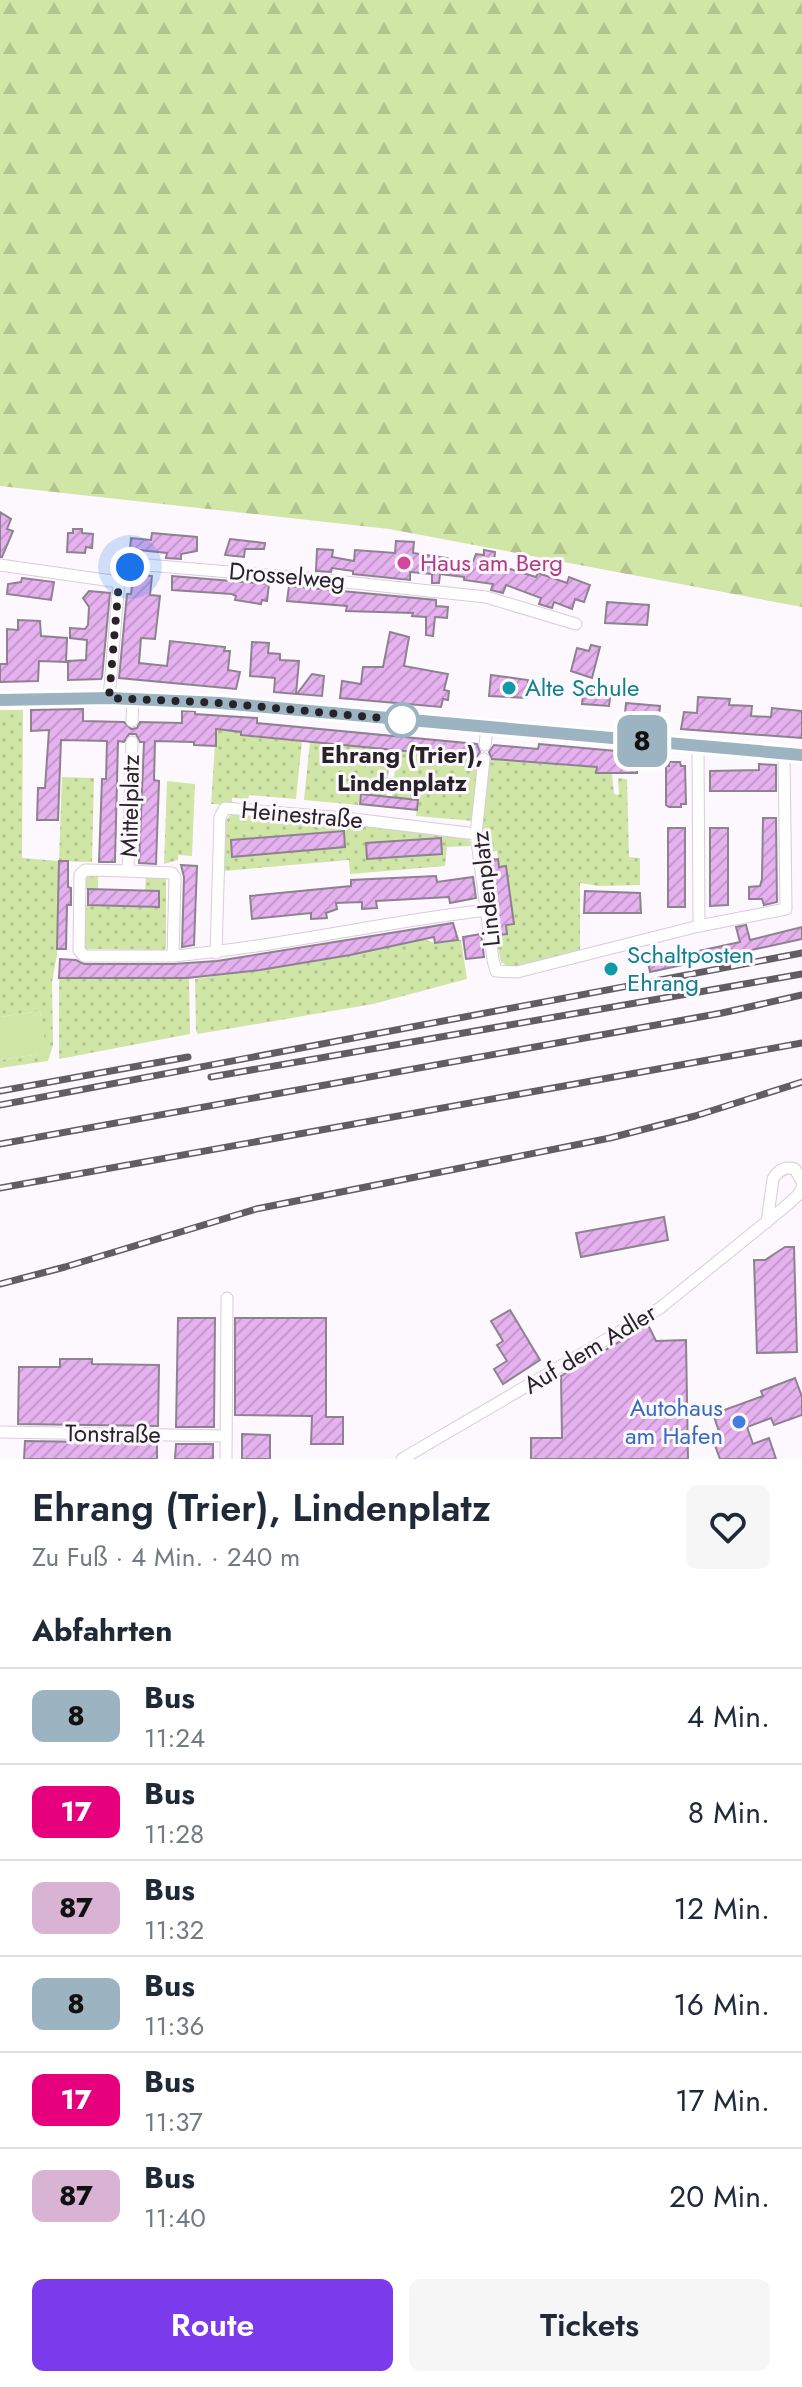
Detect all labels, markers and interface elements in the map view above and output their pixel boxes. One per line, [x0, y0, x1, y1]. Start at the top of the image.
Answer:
place label: Haus am Berg [420, 545, 563, 580]
your location [110, 547, 150, 587]
street label: Drosselweg [227, 553, 347, 598]
marker: Haus am Berg [395, 554, 413, 572]
place label: Alte Schule [525, 670, 639, 705]
marker: Alte Schule [500, 679, 518, 697]
marker: Ehrang (Trier), Lindenplatz [385, 703, 419, 737]
line badge: 8 [616, 715, 668, 767]
text: 8 [633, 720, 651, 761]
place label: Ehrang (Trier), Lindenplatz [321, 737, 483, 800]
street label: Mittelplatz [111, 754, 148, 858]
street label: Heinestraße [240, 792, 364, 837]
street label: Lindenplatz [462, 830, 509, 948]
place label: Schaltposten Ehrang [627, 937, 754, 1000]
marker: Schaltposten Ehrang [602, 960, 620, 978]
street label: Auf dem Adler [517, 1295, 664, 1402]
place label: Autohaus am Hafen [625, 1390, 723, 1453]
marker: Autohaus am Hafen [730, 1413, 748, 1431]
street label: Tonstraße [65, 1415, 161, 1452]
text: Ehrang (Trier), Lindenplatz [32, 1480, 491, 1535]
button: heart [686, 1485, 770, 1569]
text: Zu Fuß · 4 Min. · 240 m [32, 1538, 300, 1576]
text: Abfahrten [32, 1609, 172, 1652]
text: Bus [144, 1676, 195, 1719]
text: 8 [67, 1695, 85, 1736]
text: 4 Min. [687, 1695, 770, 1738]
text: 11:24 [144, 1719, 205, 1757]
text: Bus [144, 1772, 195, 1815]
text: 17 [60, 1791, 92, 1832]
text: 8 Min. [688, 1791, 770, 1834]
text: 11:28 [144, 1815, 204, 1853]
text: Bus [144, 1868, 195, 1911]
text: 87 [59, 1887, 93, 1928]
text: 12 Min. [674, 1887, 770, 1930]
text: 11:32 [144, 1911, 204, 1949]
text: Bus [144, 1964, 195, 2007]
text: 8 [67, 1983, 85, 2024]
text: 16 Min. [673, 1983, 770, 2026]
text: 11:36 [144, 2007, 204, 2045]
text: Bus [144, 2060, 195, 2103]
text: 17 [60, 2079, 92, 2120]
text: 17 Min. [675, 2079, 770, 2122]
text: 11:37 [144, 2103, 203, 2141]
text: Bus [144, 2156, 195, 2199]
text: 87 [59, 2175, 93, 2216]
text: 20 Min. [669, 2175, 770, 2218]
text: 11:40 [144, 2199, 206, 2237]
button: Route [32, 2279, 393, 2371]
button: Tickets [409, 2279, 770, 2371]

